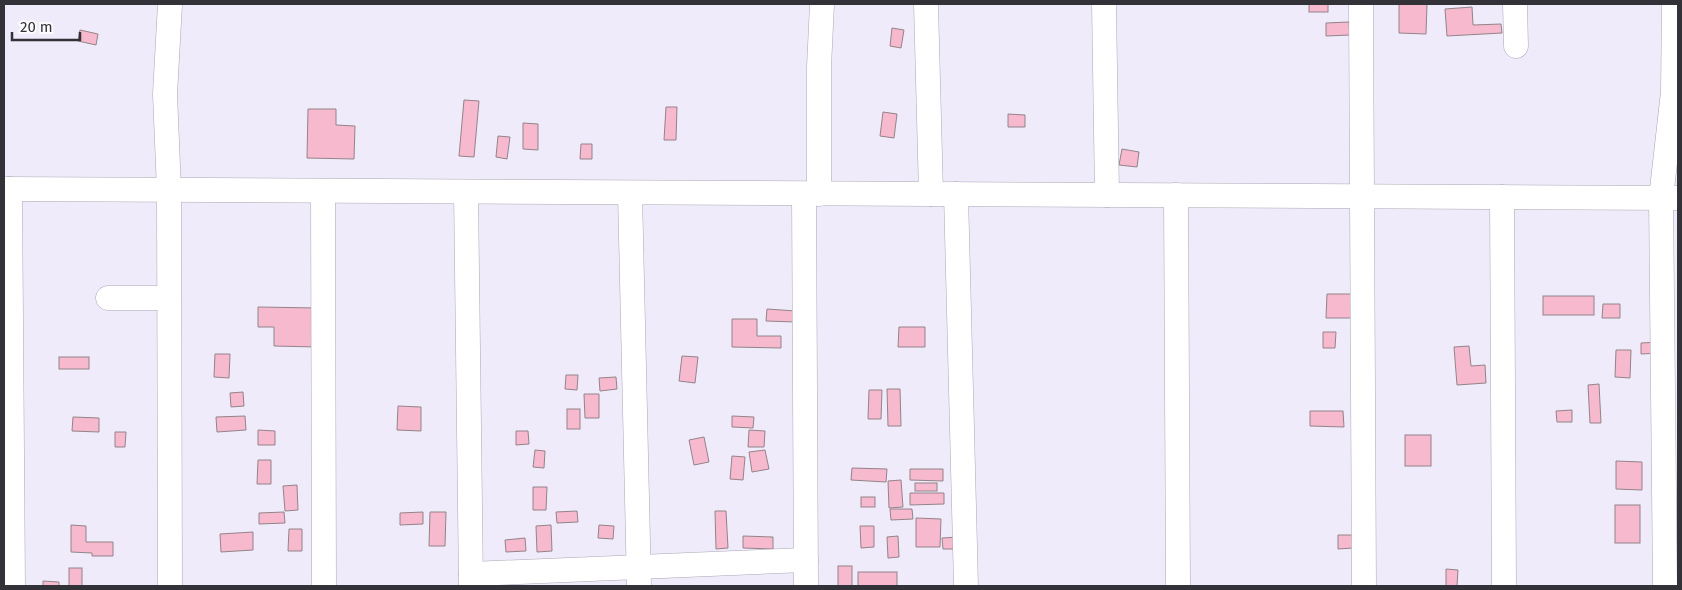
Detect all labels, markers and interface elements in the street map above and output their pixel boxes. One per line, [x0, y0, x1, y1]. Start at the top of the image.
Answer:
scale bar [12, 10, 80, 42]
text: 20 m [20, 18, 53, 36]

